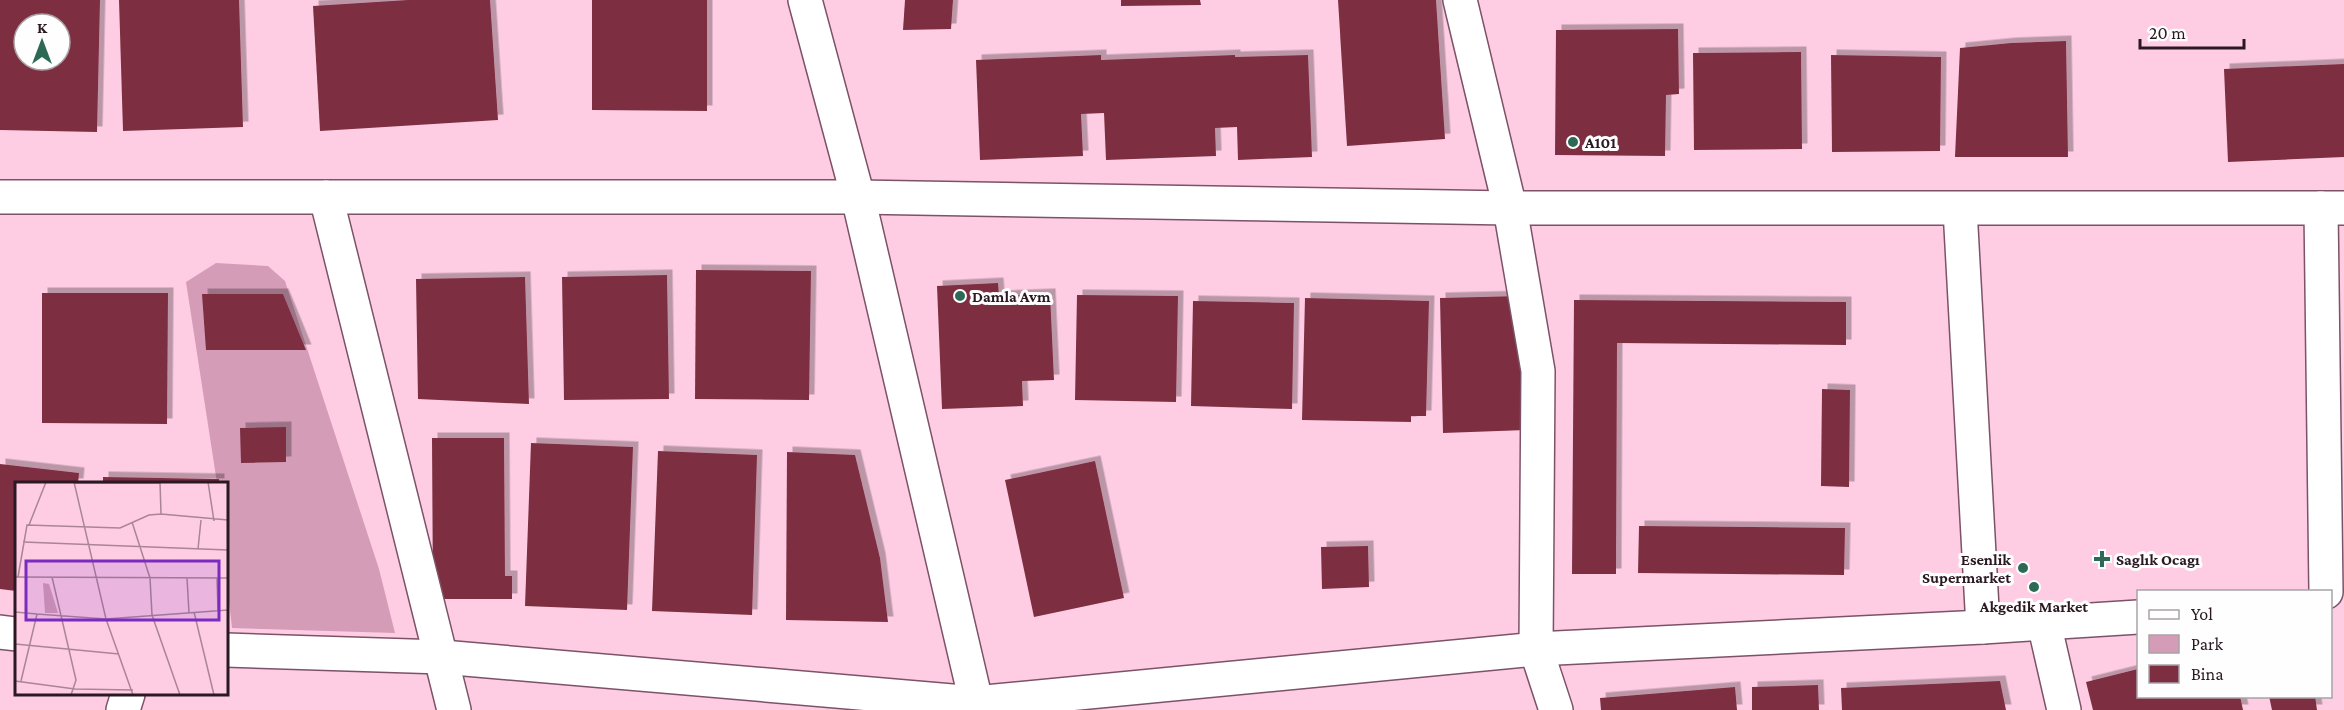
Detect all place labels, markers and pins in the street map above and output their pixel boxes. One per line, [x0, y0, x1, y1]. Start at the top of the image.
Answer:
place label: A101 [1584, 134, 1616, 151]
marker: A101 [1566, 135, 1580, 149]
place label: Damla Avm [972, 288, 1051, 305]
marker: Damla Avm [953, 289, 967, 303]
marker: Saglık Ocagı [2093, 550, 2111, 568]
place label: Esenlik Supermarket [1922, 551, 2011, 586]
place label: Saglık Ocagı [2116, 551, 2200, 568]
marker: Esenlik Supermarket [2016, 561, 2030, 575]
marker: Akgedik Market [2027, 580, 2041, 594]
place label: Akgedik Market [1979, 598, 2088, 615]

